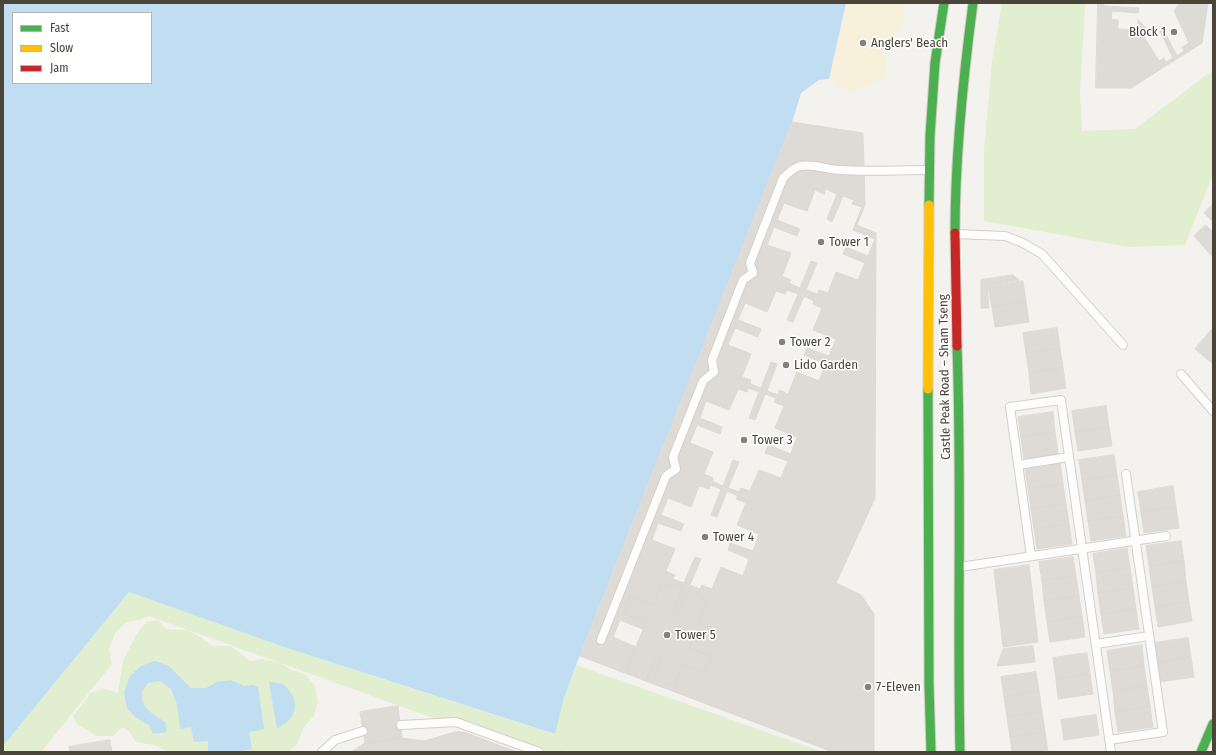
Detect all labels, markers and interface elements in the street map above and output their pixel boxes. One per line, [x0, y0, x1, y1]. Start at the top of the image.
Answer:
legend [12, 12, 152, 84]
text: Fast [50, 21, 69, 35]
place label: Block 1 [1129, 24, 1166, 40]
marker: Block 1 [1169, 27, 1179, 37]
place label: Anglers' Beach [871, 35, 948, 51]
marker: Anglers' Beach [858, 38, 868, 48]
text: Slow [50, 41, 73, 55]
text: Jam [50, 61, 68, 75]
place label: Tower 1 [829, 234, 869, 250]
marker: Tower 1 [816, 237, 826, 247]
street label: Castle Peak Road – Sham Tseng [936, 294, 954, 460]
place label: Tower 2 [790, 334, 830, 350]
marker: Tower 2 [777, 337, 787, 347]
place label: Lido Garden [794, 357, 858, 373]
marker: Lido Garden [781, 360, 791, 370]
place label: Tower 3 [752, 432, 793, 448]
marker: Tower 3 [739, 435, 749, 445]
place label: Tower 4 [713, 529, 754, 545]
marker: Tower 4 [700, 532, 710, 542]
place label: Tower 5 [675, 627, 716, 643]
marker: Tower 5 [662, 630, 672, 640]
place label: 7-Eleven [876, 679, 921, 695]
marker: 7-Eleven [863, 682, 873, 692]

